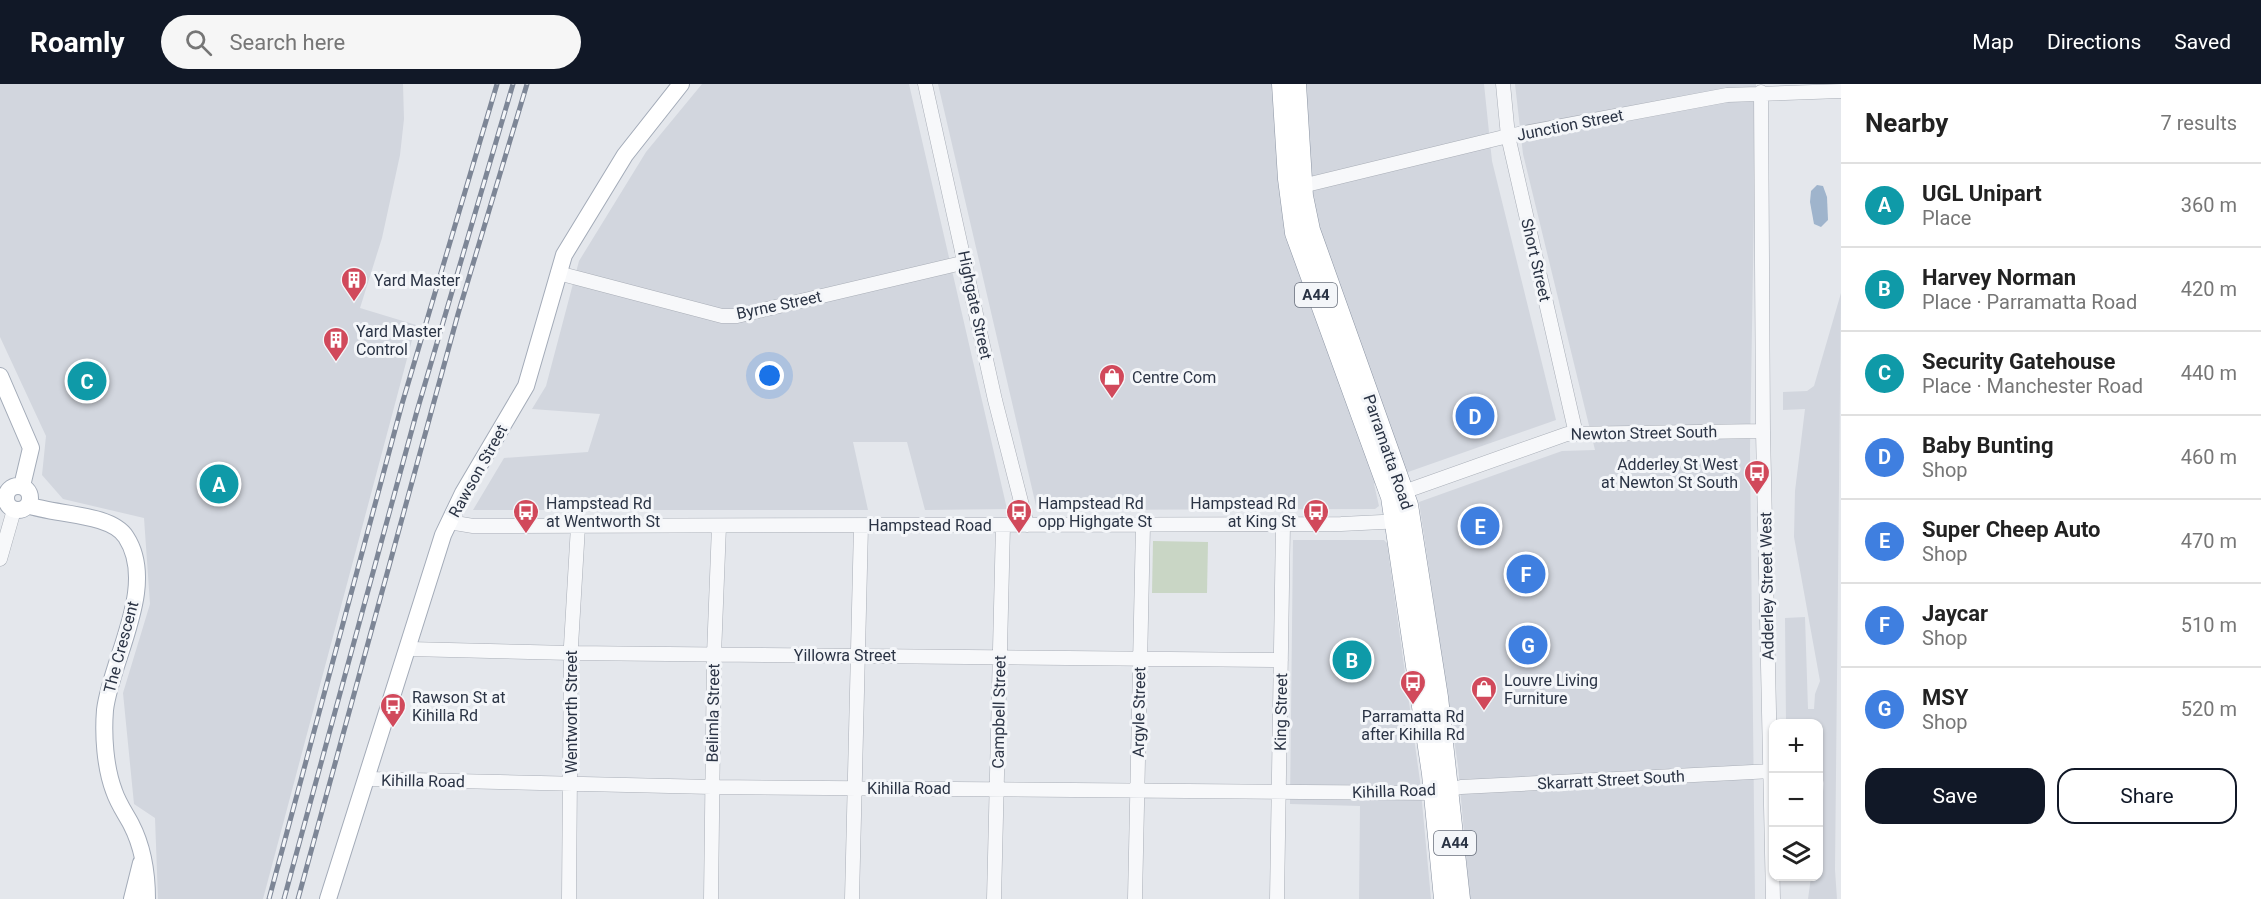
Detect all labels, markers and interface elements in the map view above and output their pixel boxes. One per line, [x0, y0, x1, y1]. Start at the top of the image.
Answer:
search box [161, 15, 581, 69]
text: Roamly [30, 26, 125, 59]
icon: search [182, 26, 215, 59]
text: Search here [230, 30, 345, 55]
text: Map [1972, 30, 2014, 54]
text: Directions [2047, 30, 2141, 54]
text: Saved [2174, 30, 2231, 54]
street label: Junction Street [1515, 105, 1625, 145]
text: Nearby [1865, 108, 1948, 138]
text: 7 results [2161, 111, 2237, 135]
text: UGL Unipart [1922, 181, 2042, 206]
text: A [1878, 193, 1891, 217]
text: 360 m [2181, 193, 2237, 217]
text: Place [1922, 206, 1971, 230]
street label: Short Street [1517, 217, 1555, 303]
street label: Highgate Street [954, 249, 996, 361]
building icon: Yard Master [339, 265, 369, 303]
text: Harvey Norman [1922, 265, 2076, 290]
place label: Yard Master [374, 271, 461, 290]
text: B [1878, 277, 1891, 301]
text: 420 m [2181, 277, 2237, 301]
road number: A44 [1295, 283, 1337, 307]
street label: Byrne Street [735, 287, 823, 323]
text: Place · Parramatta Road [1922, 290, 2137, 314]
place label: Yard Master Control [356, 322, 443, 359]
building icon: Yard Master Control [321, 325, 351, 363]
text: Security Gatehouse [1922, 349, 2115, 374]
pin: C [68, 358, 106, 404]
your location [755, 361, 784, 390]
text: C [1878, 361, 1891, 385]
text: 440 m [2181, 361, 2237, 385]
shop icon: Centre Com [1097, 362, 1127, 400]
place label: Centre Com [1132, 368, 1216, 387]
text: Place · Manchester Road [1922, 374, 2143, 398]
street label: Parramatta Road [1359, 392, 1417, 512]
pin: D [1456, 394, 1494, 438]
street label: Rawson Street [445, 421, 511, 521]
street label: Newton Street South [1571, 422, 1717, 444]
text: Baby Bunting [1922, 433, 2053, 458]
text: D [1878, 445, 1891, 469]
text: 460 m [2181, 445, 2237, 469]
place label: Adderley St West at Newton St South [1601, 455, 1738, 492]
bus stop icon: Adderley St West at Newton St South [1742, 458, 1772, 496]
text: Shop [1922, 458, 1968, 482]
pin: A [200, 462, 238, 506]
place label: Hampstead Rd at Wentworth St [546, 494, 660, 531]
place label: Hampstead Rd opp Highgate St [1038, 494, 1152, 531]
place label: Hampstead Rd at King St [1190, 494, 1296, 531]
bus stop icon: Hampstead Rd at Wentworth St [511, 497, 541, 535]
bus stop icon: Hampstead Rd opp Highgate St [1004, 497, 1034, 535]
bus stop icon: Hampstead Rd at King St [1301, 497, 1331, 535]
pin: E [1460, 504, 1500, 548]
street label: Adderley Street West [1756, 512, 1778, 660]
street label: Hampstead Road [868, 516, 992, 535]
text: Super Cheep Auto [1922, 517, 2101, 542]
text: E [1879, 529, 1890, 553]
text: 470 m [2181, 529, 2237, 553]
text: Shop [1922, 542, 1968, 566]
pin: F [1506, 552, 1546, 596]
street label: The Crescent [100, 599, 142, 695]
text: Jaycar [1922, 601, 1988, 626]
text: F [1879, 613, 1890, 637]
text: 510 m [2181, 613, 2237, 637]
pin: G [1508, 622, 1547, 668]
text: Shop [1922, 626, 1968, 650]
pin: B [1332, 638, 1372, 682]
street label: Yillowra Street [794, 646, 896, 665]
street label: Wentworth Street [562, 650, 581, 774]
street label: Campbell Street [989, 655, 1009, 769]
street label: Belimla Street [703, 663, 723, 763]
street label: Argyle Street [1129, 666, 1149, 758]
bus stop icon: Parramatta Rd after Kihilla Rd [1398, 668, 1428, 706]
place label: Louvre Living Furniture [1504, 671, 1598, 708]
street label: King Street [1271, 673, 1291, 751]
shop icon: Louvre Living Furniture [1469, 674, 1499, 712]
text: MSY [1922, 685, 1968, 710]
place label: Rawson St at Kihilla Rd [412, 688, 505, 725]
bus stop icon: Rawson St at Kihilla Rd [378, 691, 408, 729]
text: G [1878, 697, 1891, 721]
text: 520 m [2181, 697, 2237, 721]
place label: Parramatta Rd after Kihilla Rd [1361, 707, 1465, 744]
text: Shop [1922, 710, 1968, 734]
map controls [1769, 719, 1823, 881]
button: + [1769, 719, 1823, 773]
street label: Skarratt Street South [1537, 767, 1685, 793]
button: Save [1865, 768, 2045, 824]
button: Share [2057, 768, 2237, 824]
street label: Kihilla Road [381, 771, 465, 791]
button: − [1769, 773, 1823, 827]
street label: Kihilla Road [867, 779, 951, 798]
street label: Kihilla Road [1352, 780, 1436, 802]
button: layers [1769, 827, 1823, 881]
road number: A44 [1434, 831, 1476, 855]

